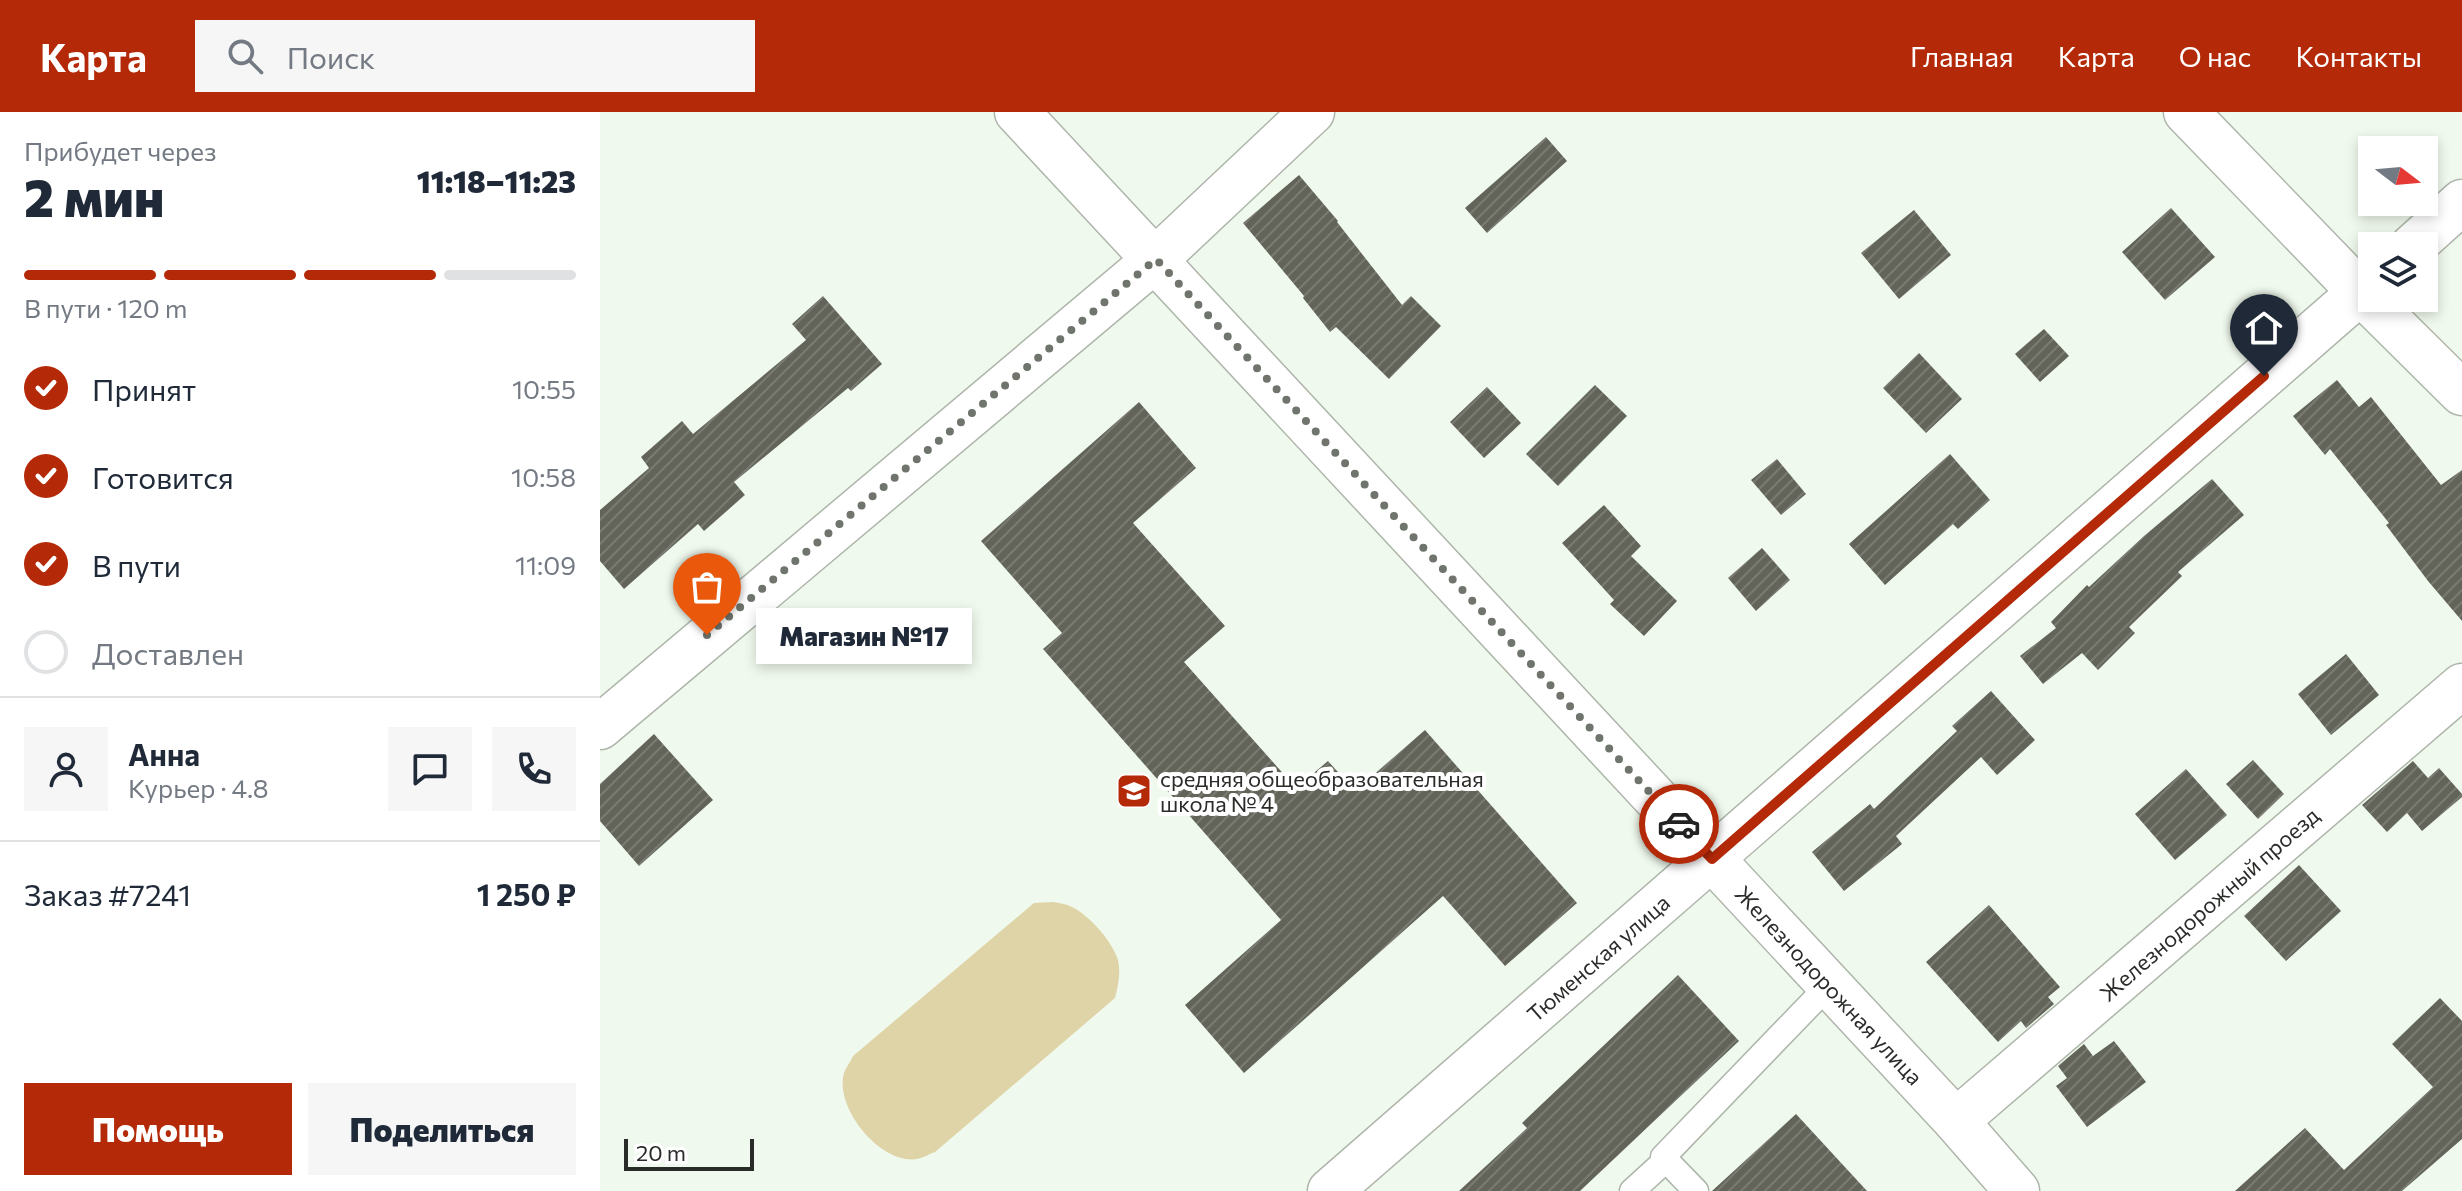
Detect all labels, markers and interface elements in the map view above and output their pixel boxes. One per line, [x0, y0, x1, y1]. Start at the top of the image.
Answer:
search box [195, 20, 755, 92]
text: Карта [40, 33, 147, 80]
icon: search [223, 34, 267, 78]
text: Поиск [287, 38, 375, 75]
text: Главная [1910, 39, 2014, 73]
text: Карта [2058, 39, 2135, 73]
text: О нас [2179, 39, 2251, 73]
text: Контакты [2295, 39, 2422, 73]
text: Прибудет через [24, 135, 217, 166]
north arrow [2358, 136, 2438, 216]
map controls [2358, 136, 2438, 312]
text: 11:18–11:23 [417, 162, 576, 199]
text: 2 мин [24, 164, 164, 228]
button: layers [2358, 232, 2438, 312]
text: В пути · 120 m [24, 292, 187, 323]
pin [2230, 294, 2298, 376]
icon: home [2242, 306, 2286, 350]
icon: check [24, 366, 68, 410]
text: Принят [92, 370, 196, 407]
text: 10:55 [512, 373, 576, 404]
icon: check [24, 454, 68, 498]
text: Готовится [92, 458, 234, 495]
text: 10:58 [511, 461, 576, 492]
icon: check [24, 542, 68, 586]
text: В пути [92, 546, 181, 583]
text: 11:09 [515, 549, 576, 580]
pin [673, 553, 741, 635]
icon: bag [685, 565, 729, 609]
callout: Магазин №17 [755, 607, 971, 663]
text: Магазин №17 [779, 620, 949, 651]
text: Доставлен [92, 634, 244, 671]
button: person [24, 727, 108, 811]
button: chat [388, 727, 472, 811]
button: phone [492, 727, 576, 811]
text: Анна [128, 735, 200, 772]
place label: средняя общеобразовательная школа № 4 [1160, 765, 1484, 817]
text: Курьер · 4.8 [128, 772, 268, 803]
school or university icon: средняя общеобразовательная школа № 4 [1115, 772, 1153, 810]
courier [1639, 784, 1719, 864]
street label: Железнодорожный проезд [2094, 801, 2324, 1007]
icon: car [1657, 802, 1701, 846]
text: Заказ #7241 [24, 875, 191, 912]
text: 1 250 ₽ [477, 875, 576, 912]
street label: Железнодорожная улица [1729, 880, 1929, 1090]
street label: Тюменская улица [1521, 889, 1675, 1027]
button: Помощь [24, 1083, 292, 1175]
button: Поделиться [308, 1083, 576, 1175]
scale bar [624, 1135, 754, 1171]
text: 20 m [636, 1139, 686, 1166]

